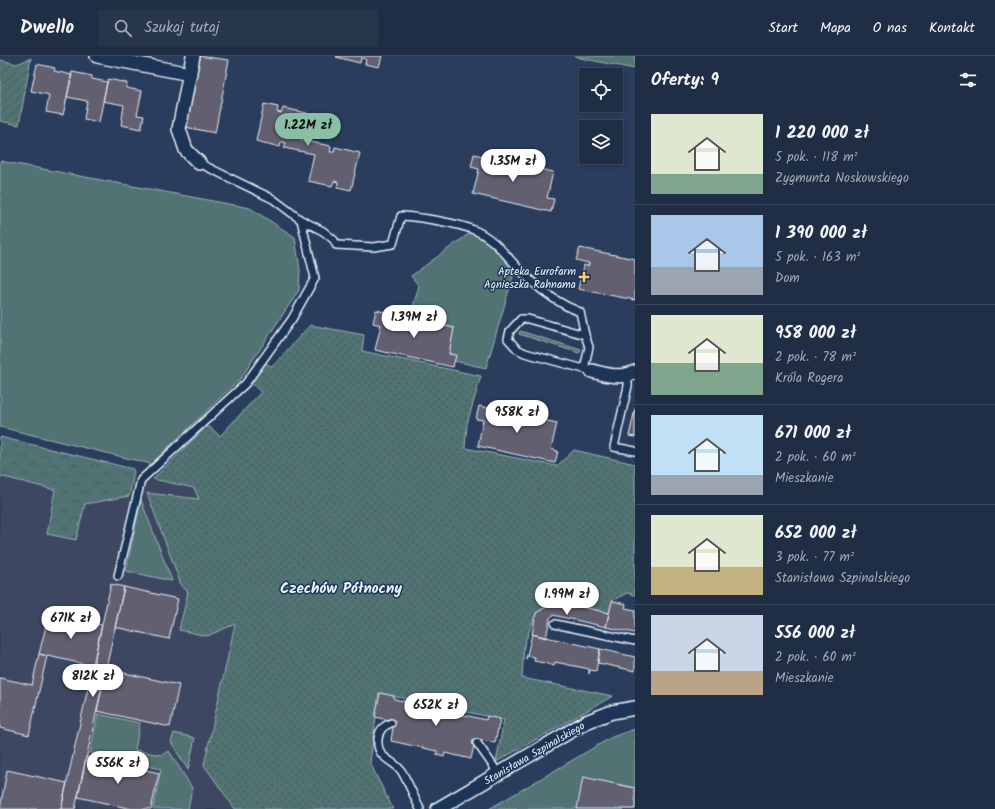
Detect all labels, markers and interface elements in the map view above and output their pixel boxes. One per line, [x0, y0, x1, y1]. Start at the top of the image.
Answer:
search box [98, 10, 378, 46]
text: Dwello [20, 13, 74, 43]
text: Szukaj tutaj [144, 16, 220, 40]
icon: search [112, 17, 134, 39]
text: Start [768, 17, 798, 39]
text: Mapa [820, 17, 851, 39]
text: O nas [873, 17, 907, 39]
text: Kontakt [929, 17, 975, 39]
text: Oferty: 9 [651, 67, 719, 94]
map controls [579, 68, 623, 164]
button: locate [579, 68, 623, 112]
icon: filters [957, 69, 979, 91]
pin: 1.22M zł [267, 113, 349, 147]
text: 1.22M zł [284, 115, 332, 136]
button: layers [579, 120, 623, 164]
text: 1 220 000 zł [775, 120, 869, 147]
icon: home [683, 130, 731, 178]
text: 5 pok. · 118 m² [775, 147, 858, 168]
pin: 1.35M zł [472, 149, 554, 183]
text: 1.35M zł [490, 151, 536, 172]
text: Zygmunta Noskowskiego [775, 168, 909, 189]
text: 1 390 000 zł [775, 220, 867, 247]
icon: home [683, 231, 731, 279]
text: 5 pok. · 163 m² [775, 247, 860, 268]
place label: Apteka Eurofarm Agnieszka Rahnama [484, 263, 576, 294]
text: Dom [775, 268, 800, 289]
marker: Apteka Eurofarm Agnieszka Rahnama [579, 272, 589, 282]
pin: 1.39M zł [373, 305, 455, 339]
text: 1.39M zł [391, 307, 437, 328]
text: 958 000 zł [775, 320, 856, 347]
icon: home [683, 331, 731, 379]
text: 2 pok. · 78 m² [775, 347, 856, 368]
text: Króla Rogera [775, 368, 843, 389]
pin: 958K zł [480, 400, 554, 434]
text: 958K zł [495, 402, 539, 423]
text: 671 000 zł [775, 420, 851, 447]
icon: home [683, 431, 731, 479]
text: 2 pok. · 60 m² [775, 447, 856, 468]
text: Mieszkanie [775, 468, 834, 489]
text: 652 000 zł [775, 520, 857, 547]
icon: home [683, 531, 731, 579]
text: 3 pok. · 77 m² [775, 547, 854, 568]
text: Stanisława Szpinalskiego [775, 568, 910, 589]
district label: Czechów Północny [280, 577, 402, 601]
pin: 1.99M zł [526, 582, 608, 616]
text: 1.99M zł [544, 584, 590, 605]
pin: 671K zł [34, 606, 108, 640]
text: 671K zł [50, 608, 92, 629]
text: 556 000 zł [775, 620, 855, 647]
icon: home [683, 631, 731, 679]
text: 2 pok. · 60 m² [775, 647, 856, 668]
pin: 812K zł [56, 664, 130, 698]
text: 812K zł [71, 666, 115, 687]
text: Mieszkanie [775, 668, 834, 689]
pin: 652K zł [399, 693, 473, 727]
text: 652K zł [413, 695, 459, 716]
street label: Stanisława Szpinalskiego [480, 717, 589, 790]
pin: 556K zł [81, 751, 155, 785]
text: 556K zł [96, 753, 140, 774]

